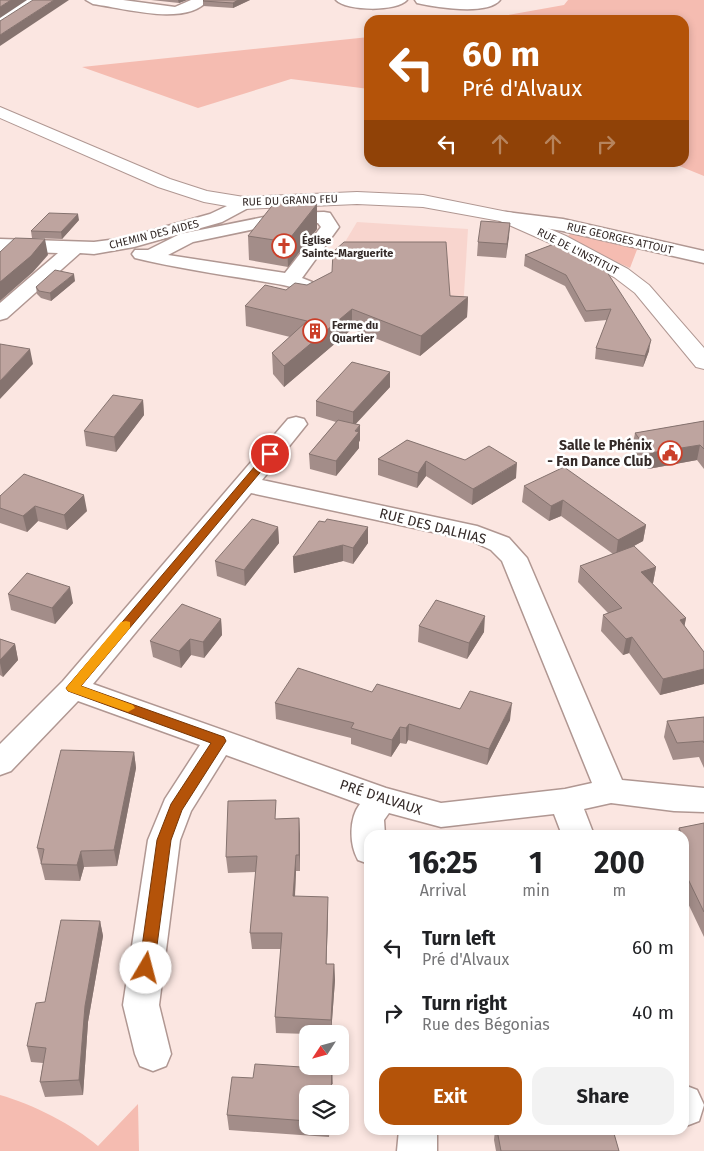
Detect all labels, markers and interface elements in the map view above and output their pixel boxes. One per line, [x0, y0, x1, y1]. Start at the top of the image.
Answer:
text: 60 m [462, 33, 540, 75]
icon: left [379, 35, 444, 100]
text: Pré d'Alvaux [462, 75, 582, 102]
icon: left [433, 130, 461, 158]
icon: ahead [486, 130, 514, 158]
icon: ahead [539, 130, 567, 158]
icon: right [592, 130, 620, 158]
street label: RUE DU GRAND FEU [242, 192, 338, 209]
street label: CHEMIN DES AIDES [108, 217, 200, 252]
street label: RUE GEORGES ATTOUT [566, 220, 674, 257]
street label: RUE DE L'INSTITUT [535, 225, 621, 278]
church icon: Église Sainte-Marguerite [271, 233, 297, 259]
place label: Église Sainte-Marguerite [302, 233, 393, 260]
building icon: Ferme du Quartier [302, 318, 328, 344]
place label: Ferme du Quartier [332, 319, 378, 345]
pin [249, 433, 291, 475]
place label: Salle le Phénix - Fan Dance Club [547, 437, 653, 470]
icon: arrive [256, 440, 284, 468]
public building icon: Salle le Phénix - Fan Dance Club [657, 440, 683, 466]
street label: RUE DES DALHIAS [378, 505, 489, 548]
street label: PRÉ D'ALVAUX [338, 775, 425, 819]
text: 16:25 [408, 845, 478, 881]
text: 1 [529, 845, 543, 881]
text: 200 [594, 845, 645, 881]
text: Arrival [420, 881, 467, 900]
text: min [522, 881, 550, 900]
text: m [613, 881, 626, 900]
text: Turn left [422, 927, 496, 950]
icon: left [379, 934, 407, 962]
text: 60 m [632, 936, 674, 959]
position arrow [119, 941, 171, 993]
text: Pré d'Alvaux [422, 950, 509, 969]
text: Turn right [422, 992, 507, 1015]
icon: right [379, 999, 407, 1027]
text: 40 m [632, 1001, 674, 1024]
text: Rue des Bégonias [422, 1015, 550, 1034]
north arrow [299, 1025, 349, 1075]
map controls [299, 1025, 349, 1135]
button: Exit [379, 1067, 522, 1125]
button: Share [532, 1067, 674, 1125]
button: layers [299, 1085, 349, 1135]

